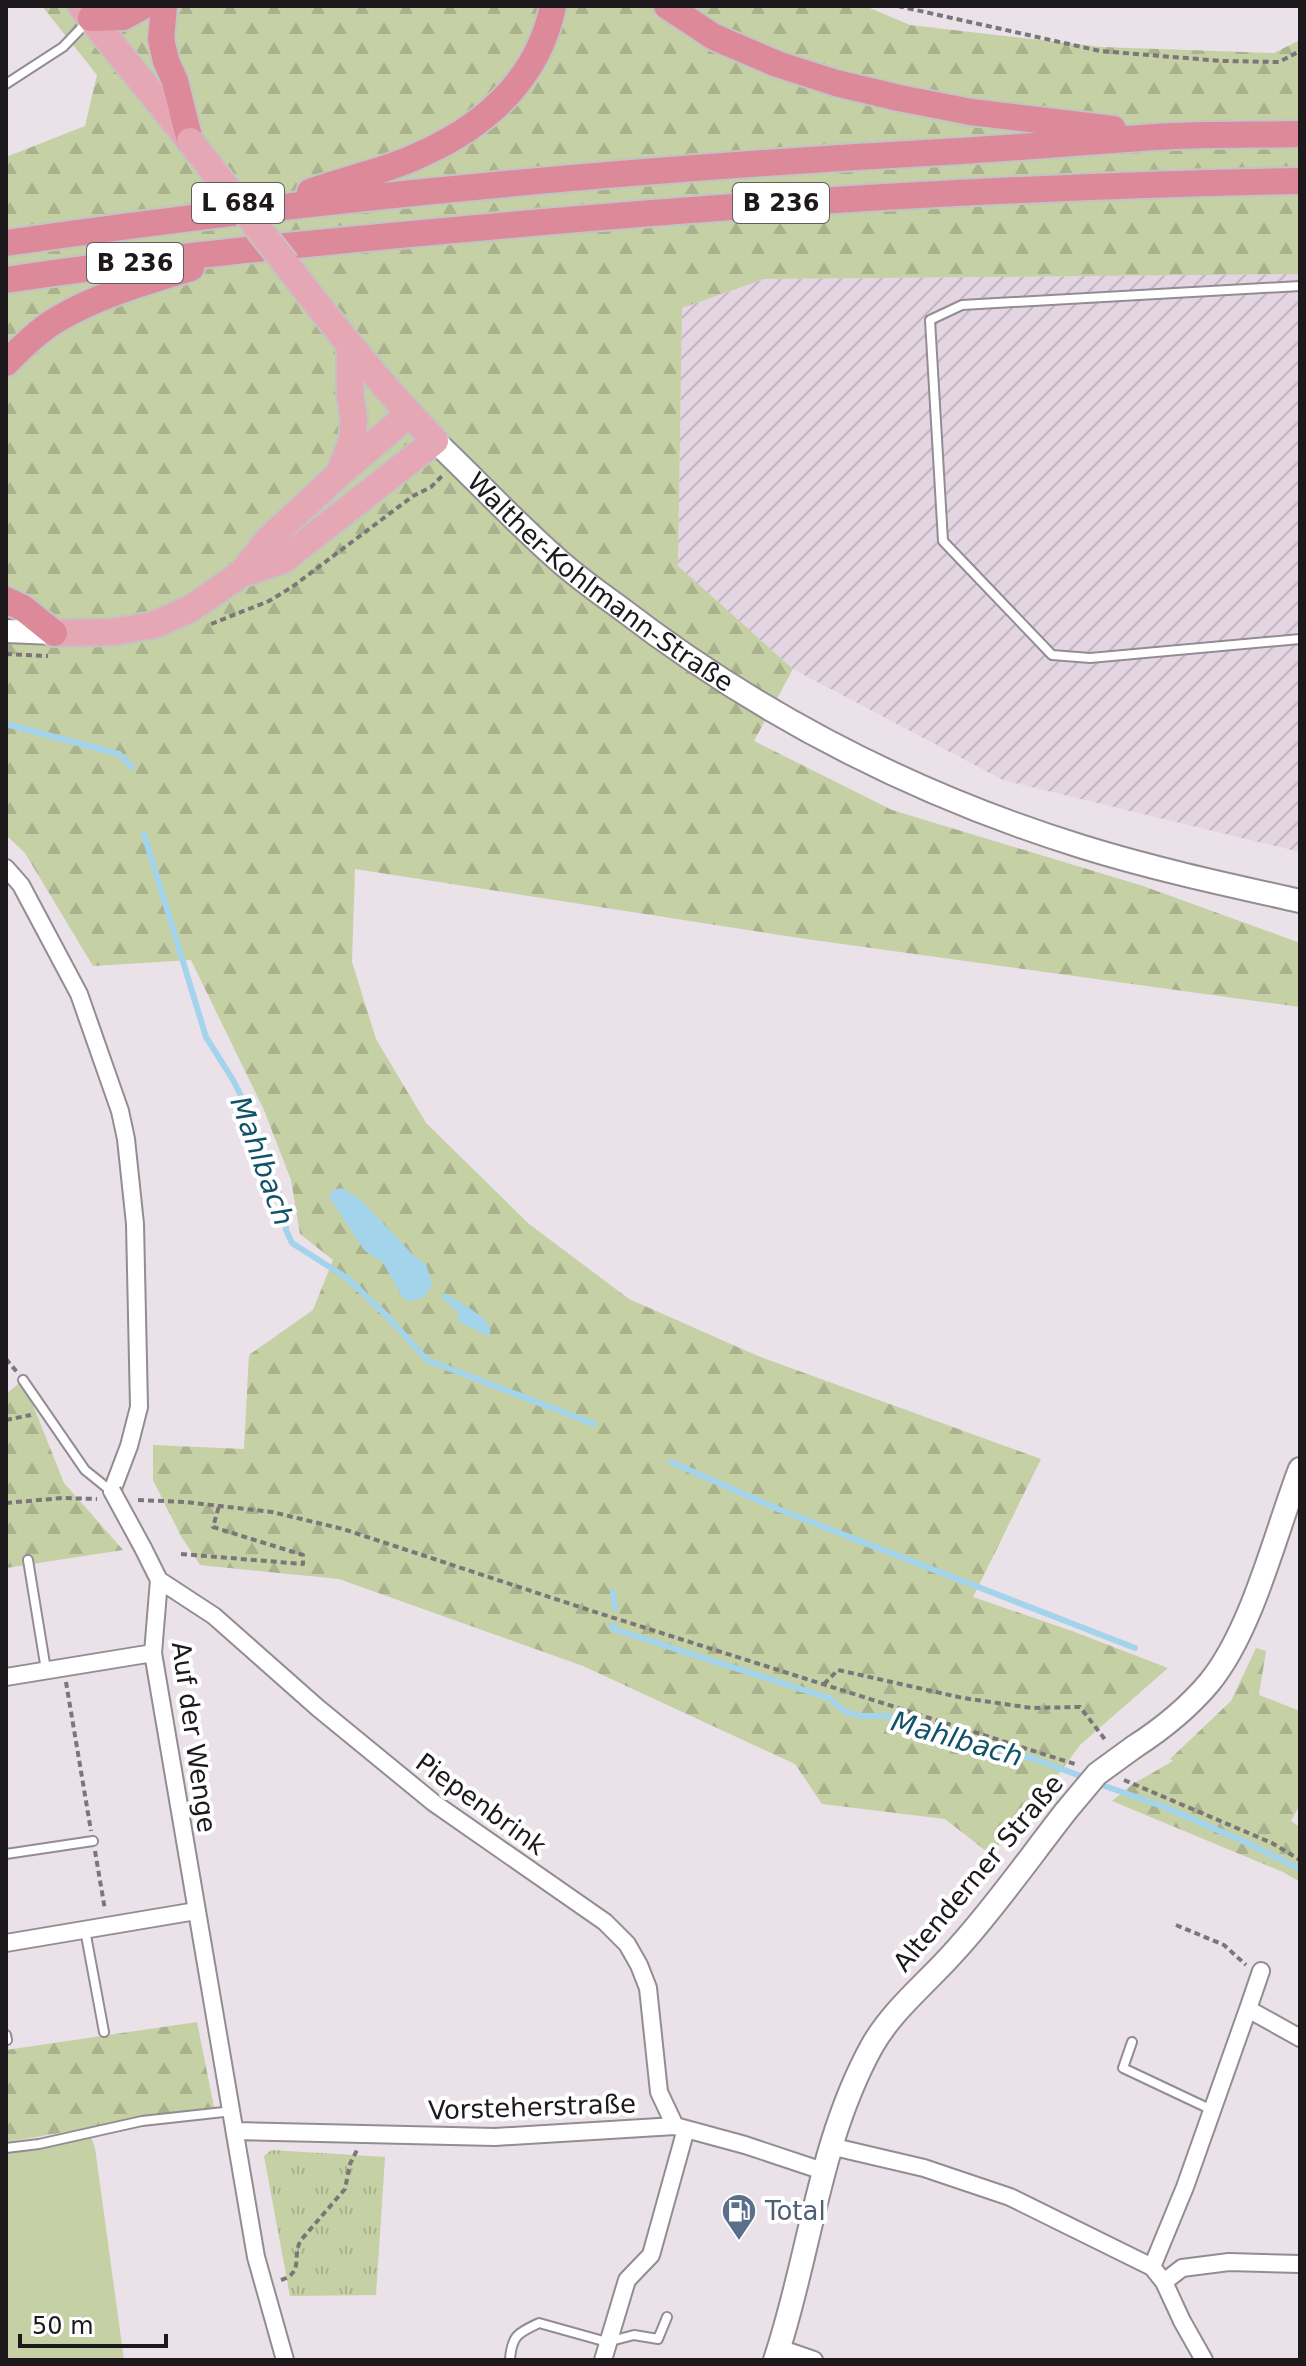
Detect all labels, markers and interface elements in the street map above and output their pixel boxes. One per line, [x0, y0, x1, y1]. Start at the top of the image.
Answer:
road number: L 684 [192, 183, 284, 223]
road number: B 236 [733, 183, 829, 223]
road number: B 236 [87, 243, 183, 283]
street label: Walther-Kohlmann-Straße [461, 466, 739, 698]
water label: Mahlbach [223, 1092, 301, 1230]
street label: Auf der Wenge [166, 1640, 222, 1834]
water label: Mahlbach [888, 1705, 1026, 1773]
street label: Piepenbrink [410, 1747, 552, 1861]
street label: Altenderner Straße [887, 1769, 1069, 1977]
street label: Vorsteherstraße [428, 2088, 636, 2126]
fuel station icon: Total [720, 2192, 758, 2242]
place label: Total [764, 2196, 826, 2226]
scale bar [20, 2298, 166, 2348]
text: 50 m [32, 2312, 94, 2340]

